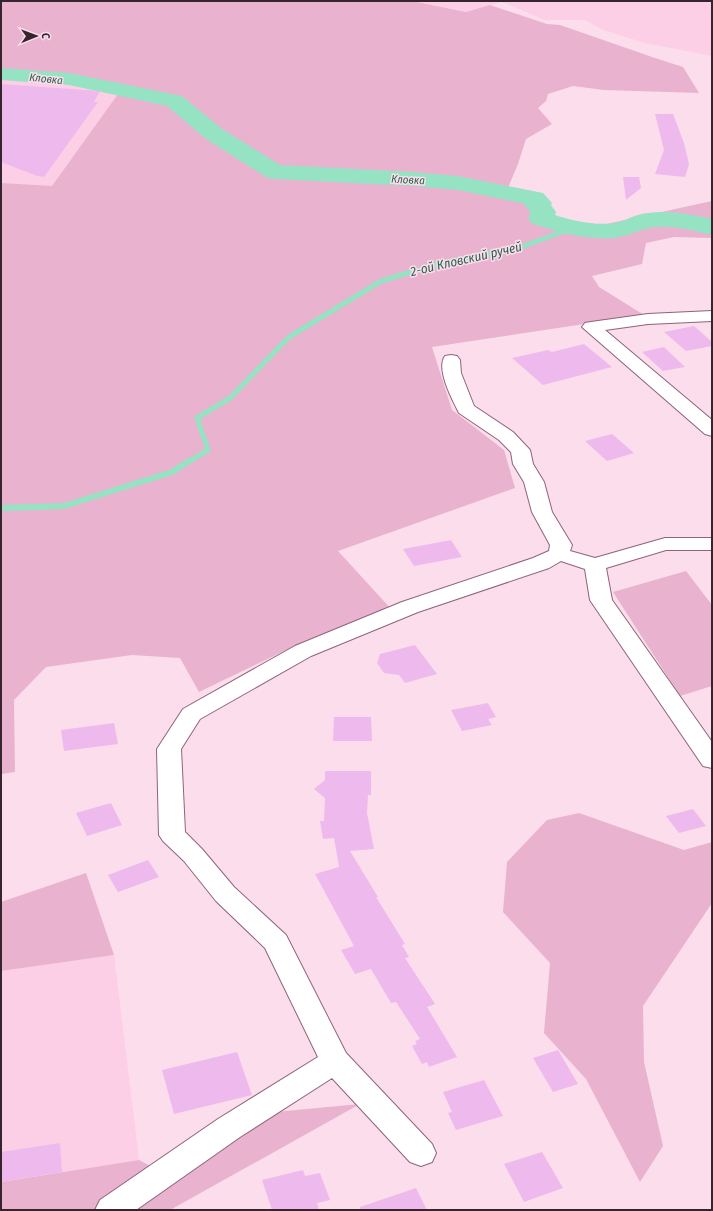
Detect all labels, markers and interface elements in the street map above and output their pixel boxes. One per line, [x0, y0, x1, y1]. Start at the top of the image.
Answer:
north arrow [16, 16, 56, 56]
text: С [39, 33, 52, 39]
water label: Кловка [29, 71, 64, 87]
water label: Кловка [391, 173, 425, 187]
water label: 2-ой Кловский ручей [408, 239, 523, 279]

